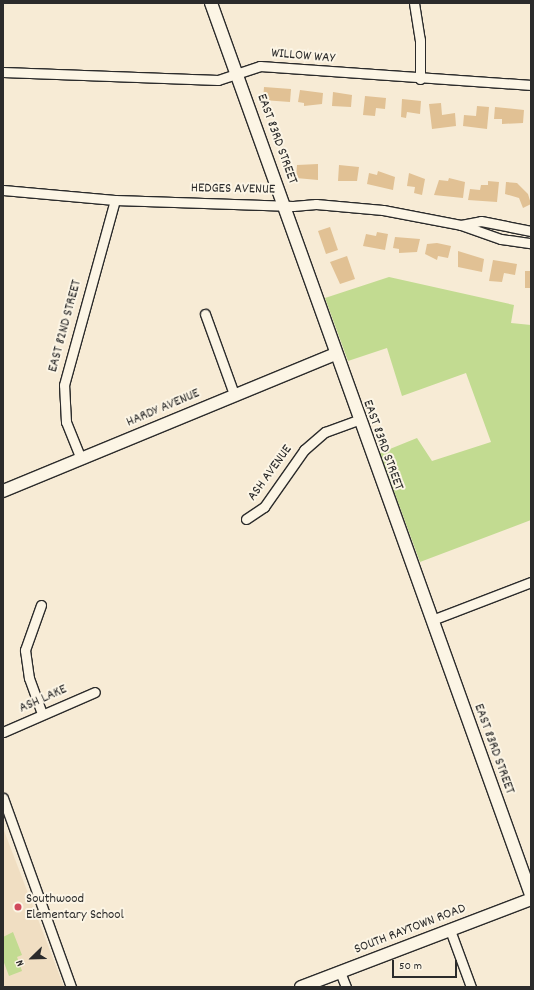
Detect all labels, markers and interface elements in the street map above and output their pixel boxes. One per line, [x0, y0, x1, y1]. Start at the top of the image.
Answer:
street label: WILLOW WAY [270, 45, 336, 67]
street label: EAST 83RD STREET [253, 92, 301, 186]
street label: HEDGES AVENUE [191, 180, 275, 198]
street label: EAST 82ND STREET [45, 278, 85, 374]
street label: HARDY AVENUE [124, 385, 202, 431]
street label: EAST 83RD STREET [359, 398, 407, 492]
street label: ASH AVENUE [244, 442, 296, 504]
street label: ASH LAKE [17, 681, 69, 717]
street label: EAST 83RD STREET [470, 702, 518, 796]
place label: Southwood Elementary School [26, 891, 124, 924]
street label: SOUTH RAYTOWN ROAD [352, 900, 468, 958]
marker: Southwood Elementary School [13, 902, 23, 912]
north arrow [12, 938, 52, 978]
scale bar [394, 952, 459, 978]
text: N [13, 957, 29, 968]
text: 50 m [399, 958, 422, 975]

